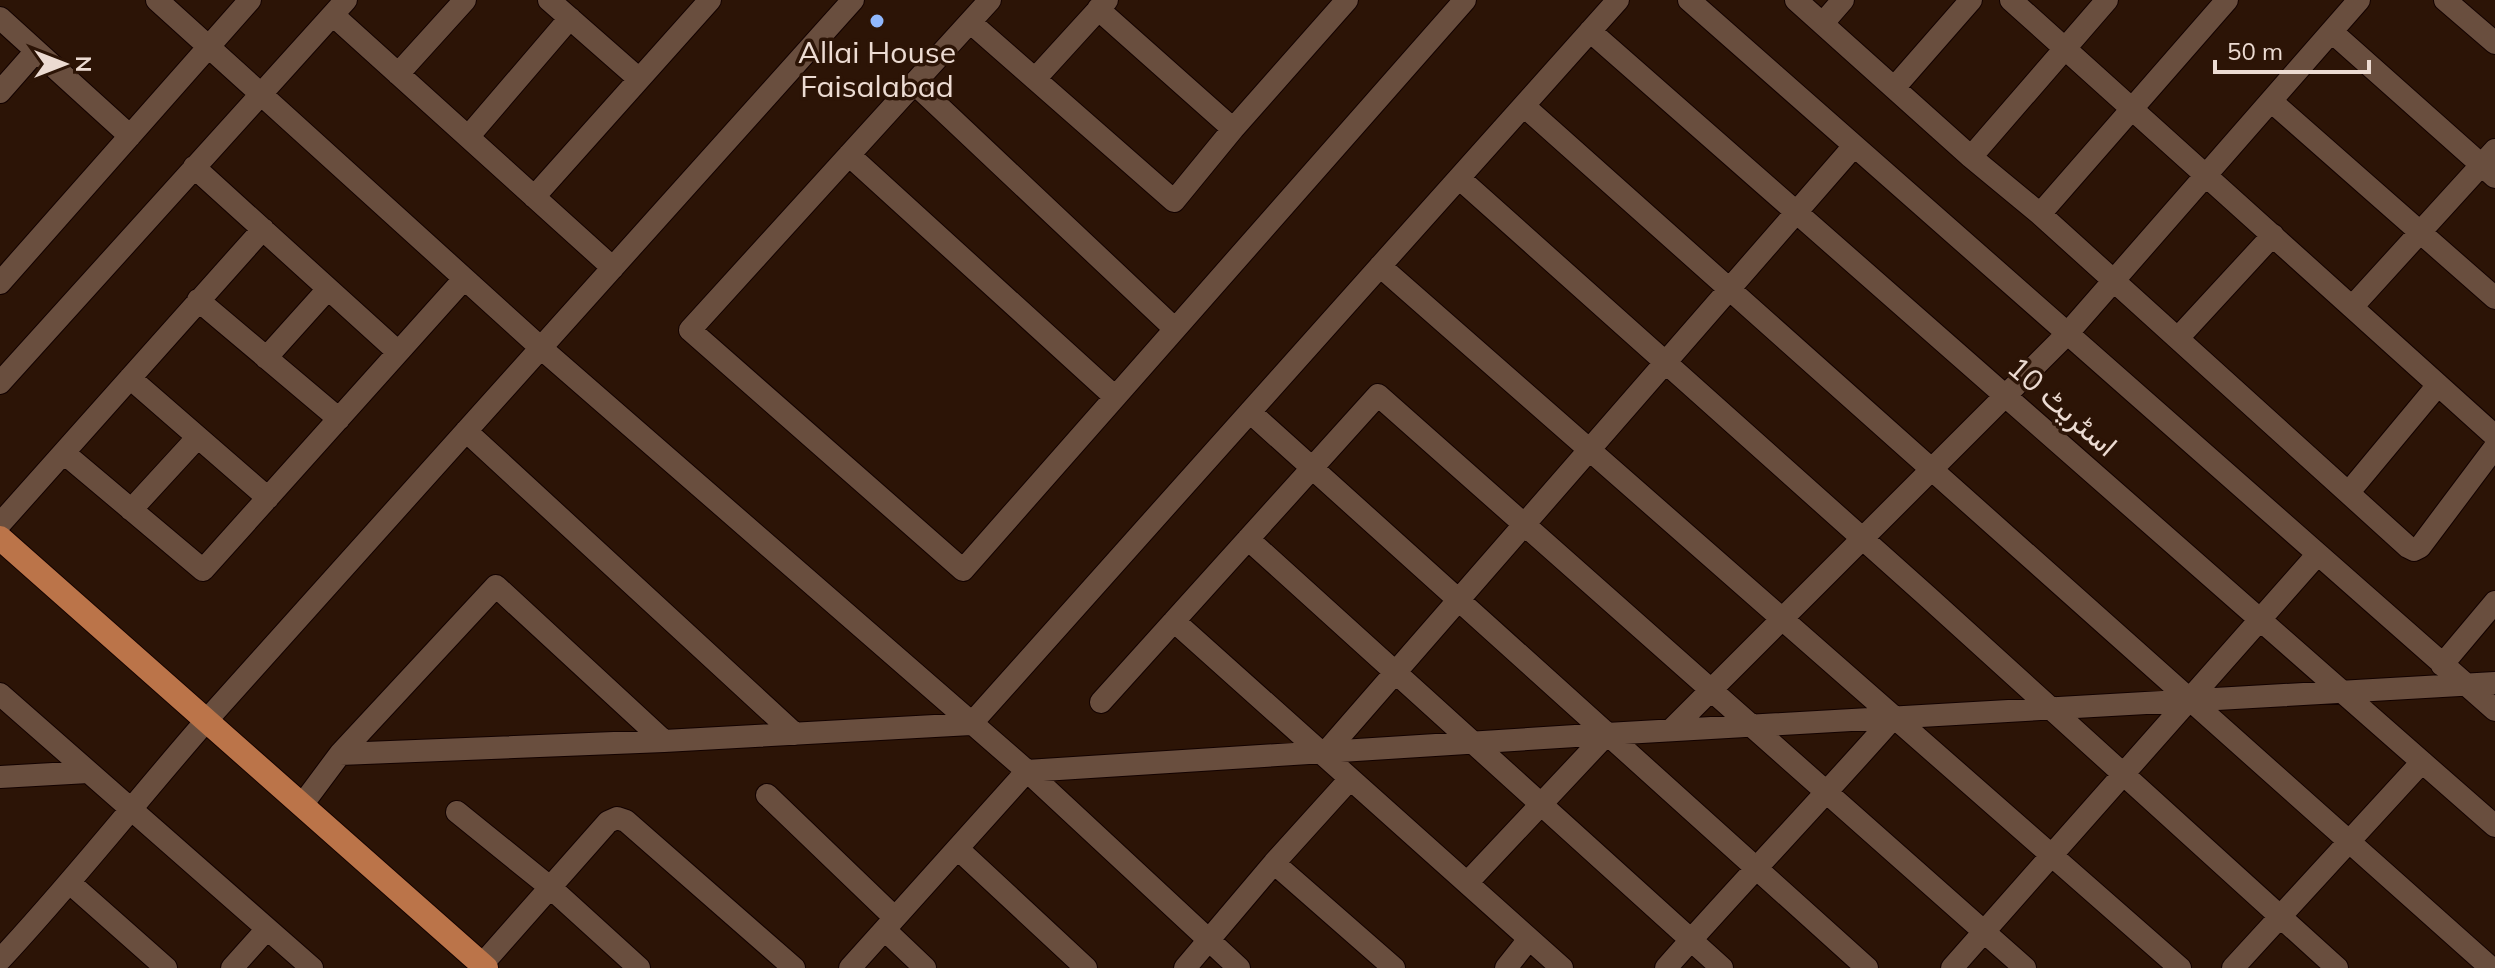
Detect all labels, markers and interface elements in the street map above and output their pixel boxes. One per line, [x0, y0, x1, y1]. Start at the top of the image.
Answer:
marker: Allai House Faisalabad [868, 12, 886, 30]
north arrow [24, 24, 104, 104]
scale bar [2215, 24, 2369, 74]
place label: Allai House Faisalabad [798, 33, 956, 105]
text: 50 m [2227, 36, 2283, 66]
text: N [70, 56, 98, 72]
street label: اسٹریٹ 10 [2000, 348, 2126, 464]

